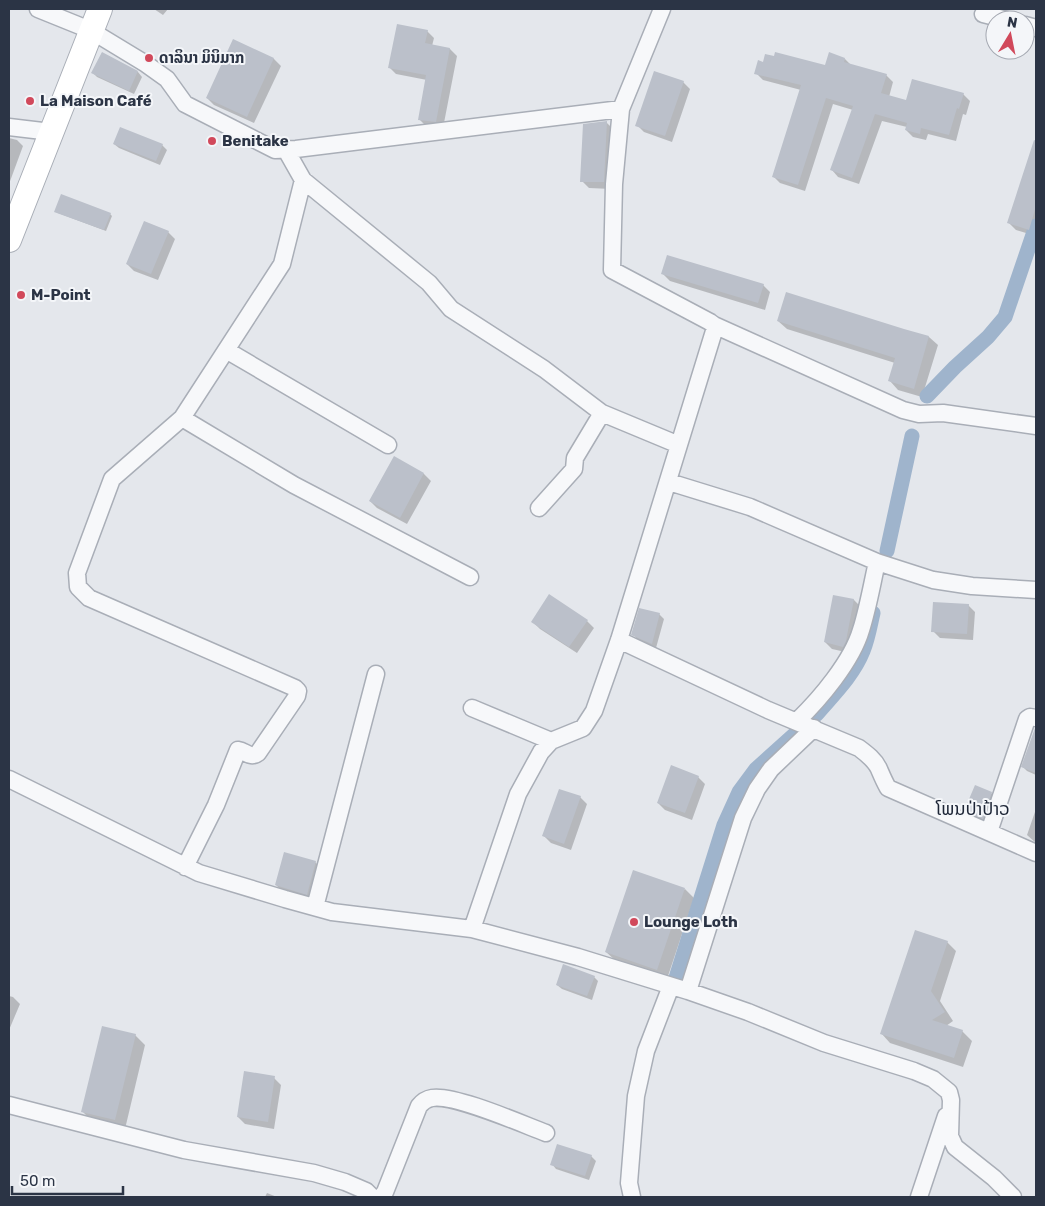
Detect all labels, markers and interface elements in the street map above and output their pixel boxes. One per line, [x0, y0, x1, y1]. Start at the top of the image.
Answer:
north arrow [985, 10, 1035, 60]
text: N [1006, 13, 1019, 32]
place label: ດາລິນາ ມິນິມາກ [159, 48, 244, 67]
marker: ດາລິນາ ມິນິມາກ [143, 52, 155, 64]
place label: La Maison Café [40, 92, 152, 110]
marker: La Maison Café [24, 95, 36, 107]
place label: Benitake [222, 132, 289, 150]
marker: Benitake [206, 135, 218, 147]
place label: M-Point [31, 286, 91, 304]
marker: M-Point [15, 289, 27, 301]
district label: ໂພນປ່າປ້າວ [935, 798, 1010, 820]
place label: Lounge Loth [644, 913, 738, 931]
marker: Lounge Loth [628, 916, 640, 928]
scale bar [12, 1164, 124, 1196]
text: 50 m [20, 1172, 55, 1190]

